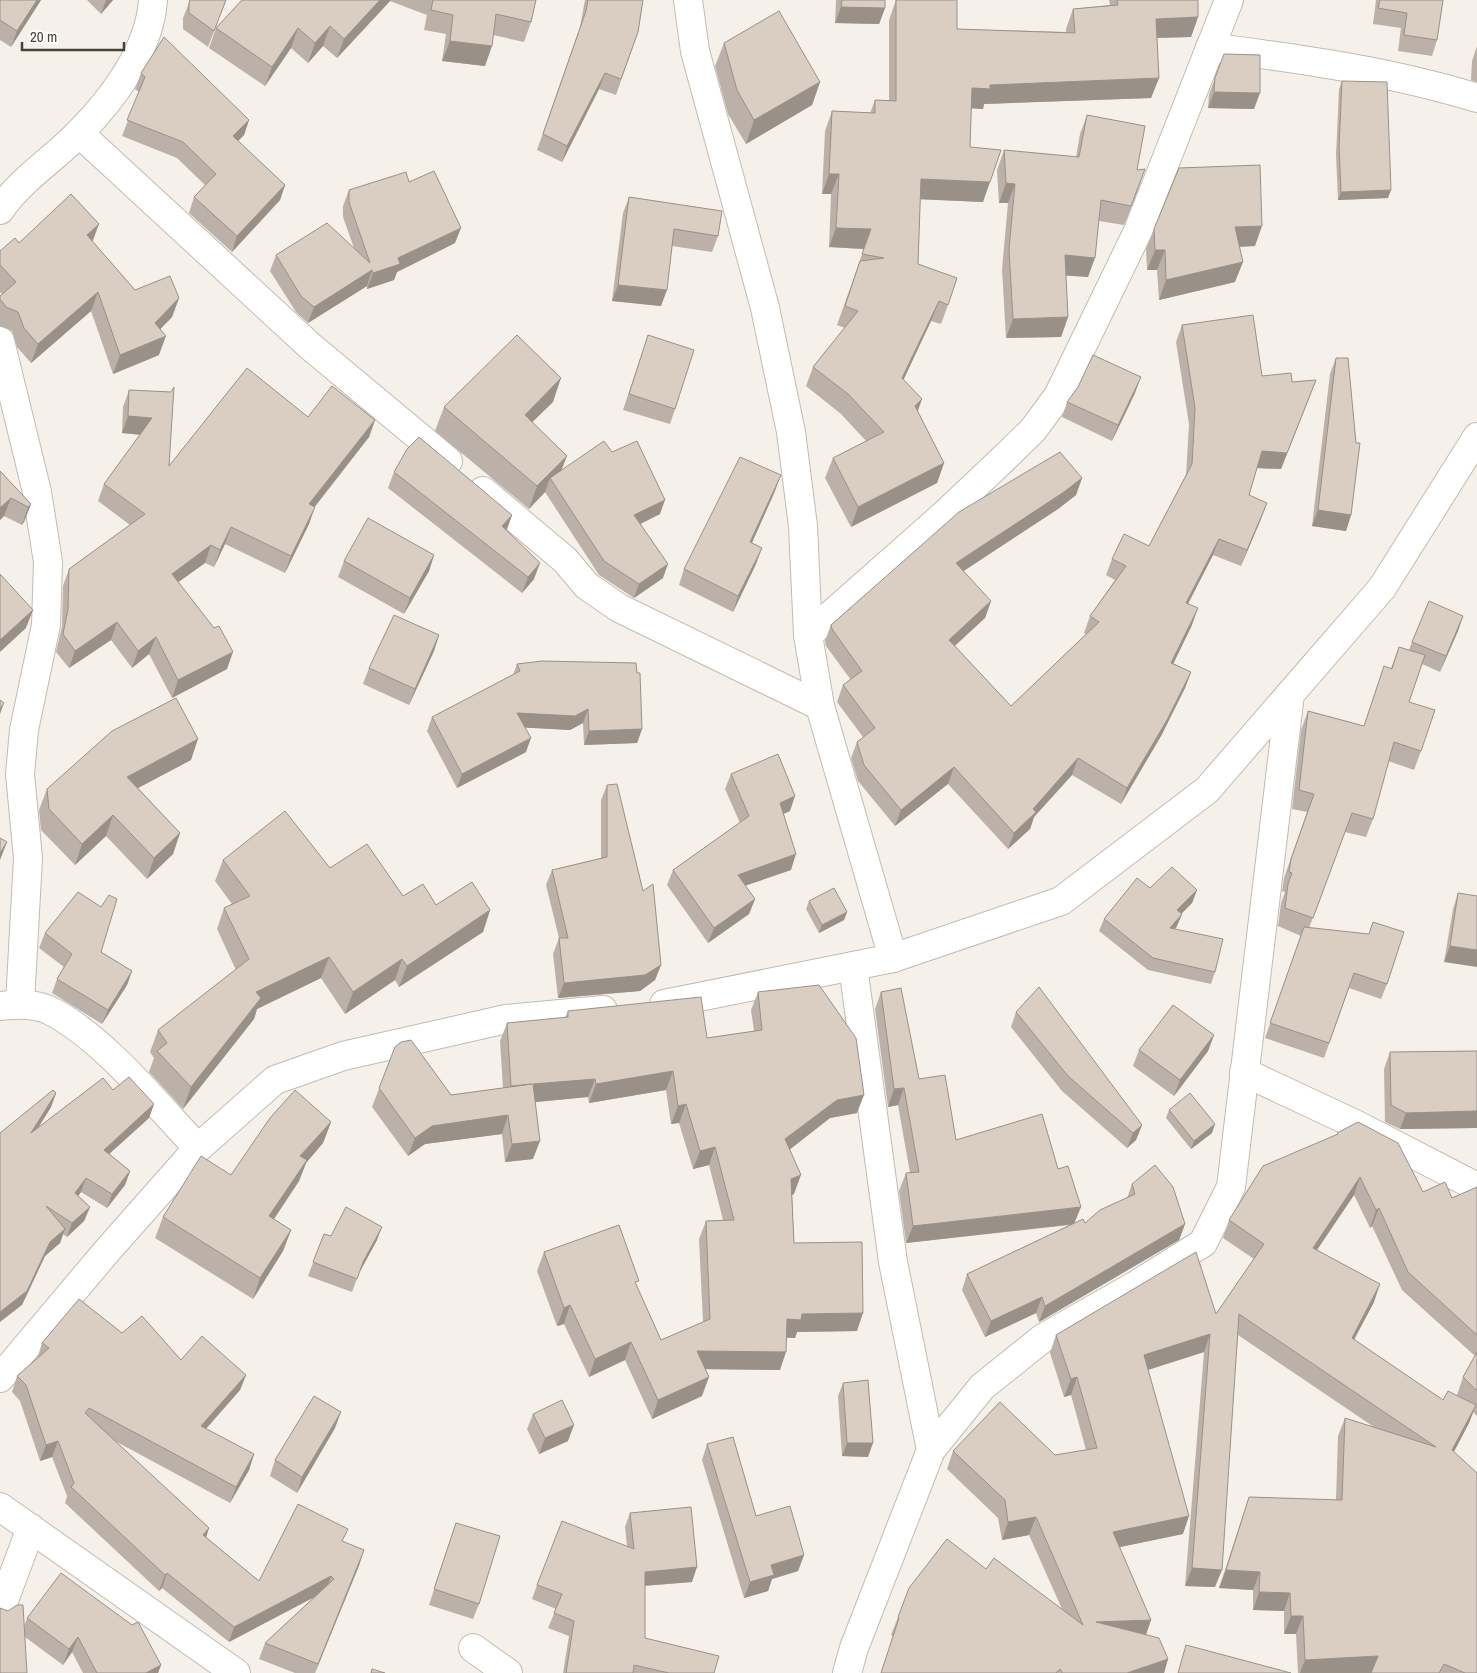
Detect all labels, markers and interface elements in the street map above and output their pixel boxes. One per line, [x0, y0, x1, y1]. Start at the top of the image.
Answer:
scale bar [22, 20, 125, 52]
text: 20 m [30, 26, 57, 47]

